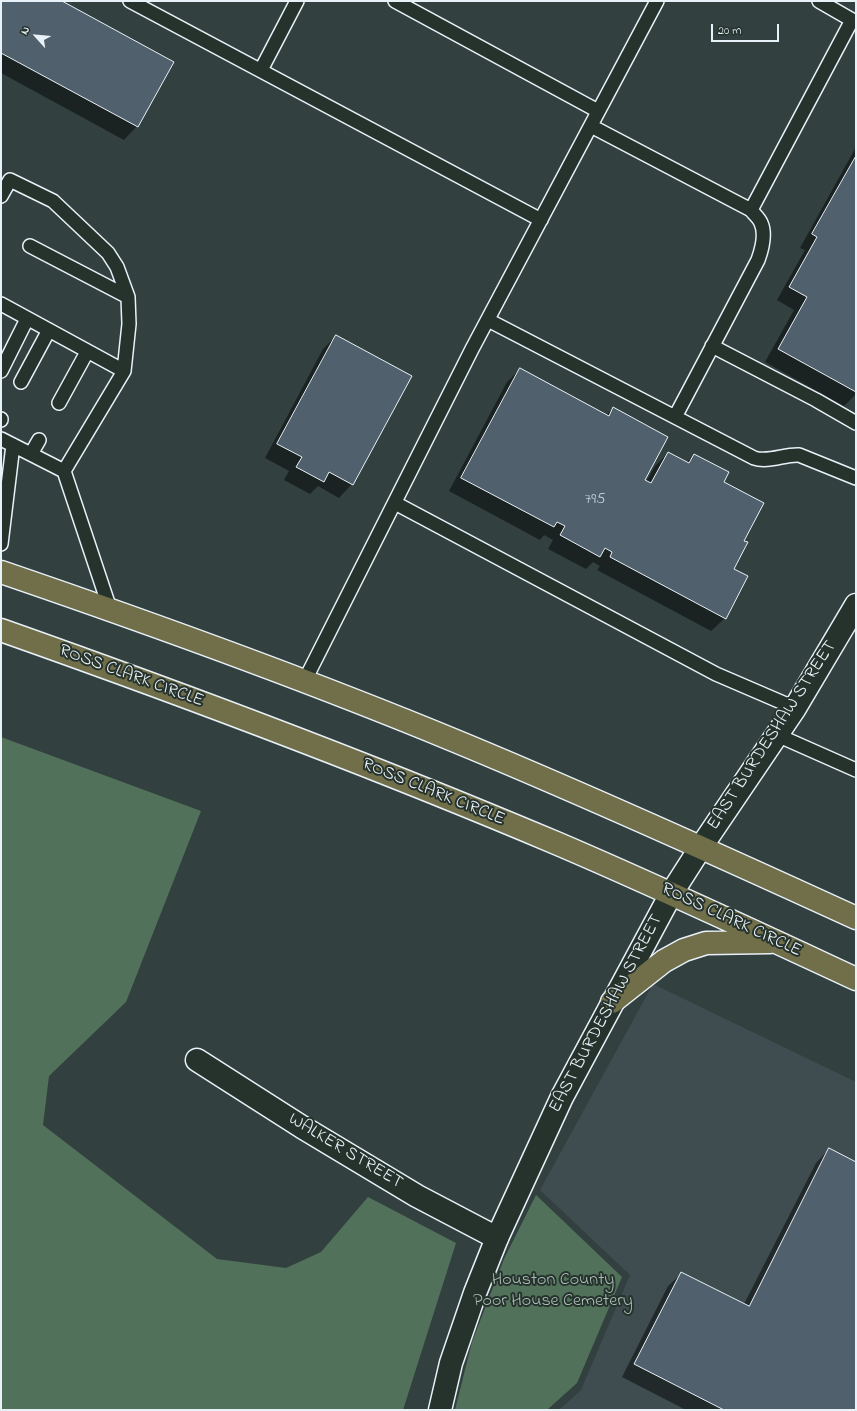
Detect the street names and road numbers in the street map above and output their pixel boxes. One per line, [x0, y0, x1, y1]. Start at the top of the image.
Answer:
street label: EAST BURDESHAW STREET [704, 637, 842, 835]
street label: ROSS CLARK CIRCLE [56, 641, 206, 713]
street label: ROSS CLARK CIRCLE [358, 755, 508, 831]
street label: ROSS CLARK CIRCLE [658, 879, 804, 963]
street label: EAST BURDESHAW STREET [545, 911, 669, 1117]
street label: WALKER STREET [284, 1109, 406, 1195]

